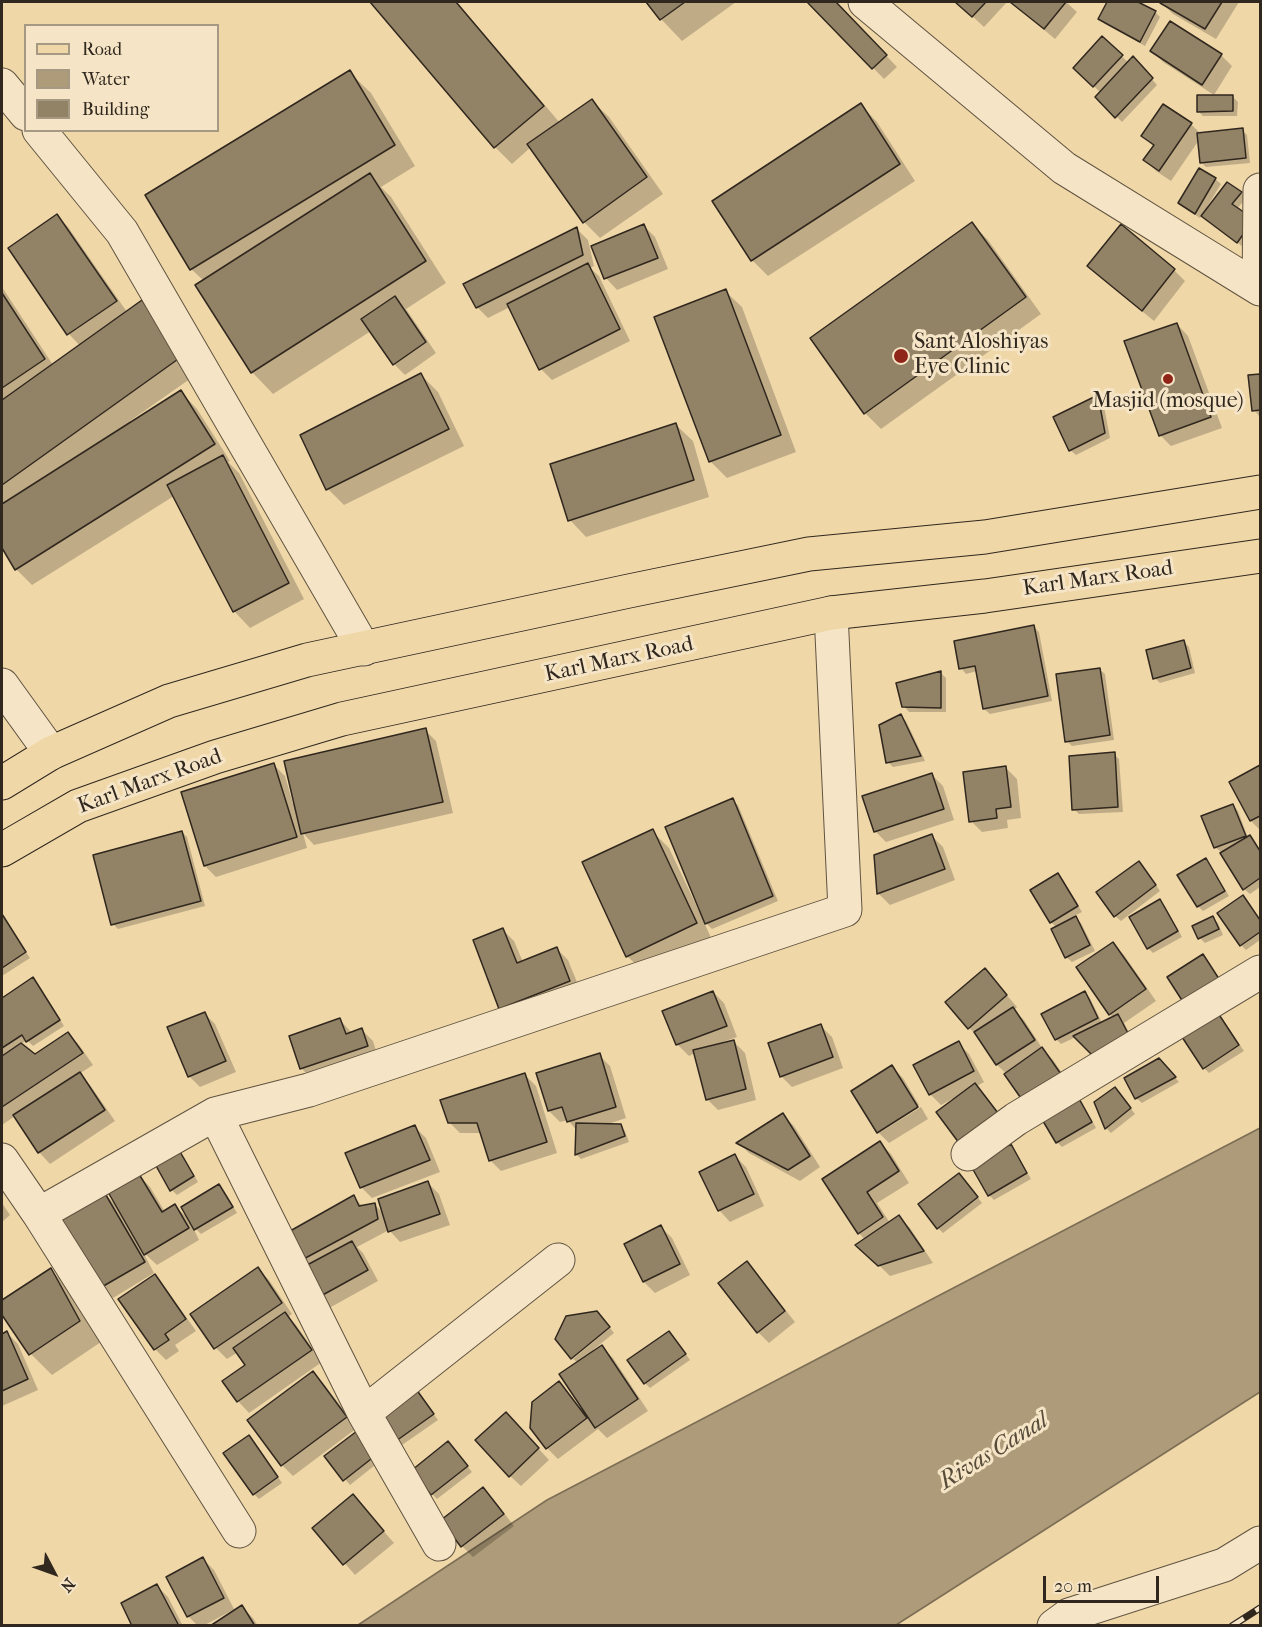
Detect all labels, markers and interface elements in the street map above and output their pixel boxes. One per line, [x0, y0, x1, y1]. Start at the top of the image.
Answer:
legend [24, 24, 219, 132]
text: Road [82, 39, 122, 60]
text: Water [82, 69, 130, 90]
text: Building [82, 99, 149, 120]
place label: Sant Aloshiyas Eye Clinic [914, 330, 1048, 382]
marker: Sant Aloshiyas Eye Clinic [892, 347, 910, 365]
marker: Masjid (mosque) [1161, 372, 1175, 386]
place label: Masjid (mosque) [1092, 389, 1244, 415]
street label: Karl Marx Road [1021, 555, 1175, 603]
street label: Karl Marx Road [542, 631, 696, 689]
street label: Karl Marx Road [74, 744, 226, 820]
water label: Rivas Canal [934, 1407, 1054, 1497]
north arrow [24, 1543, 84, 1603]
scale bar [1046, 1564, 1162, 1602]
text: N [57, 1574, 79, 1596]
text: 20 m [1054, 1576, 1092, 1597]

